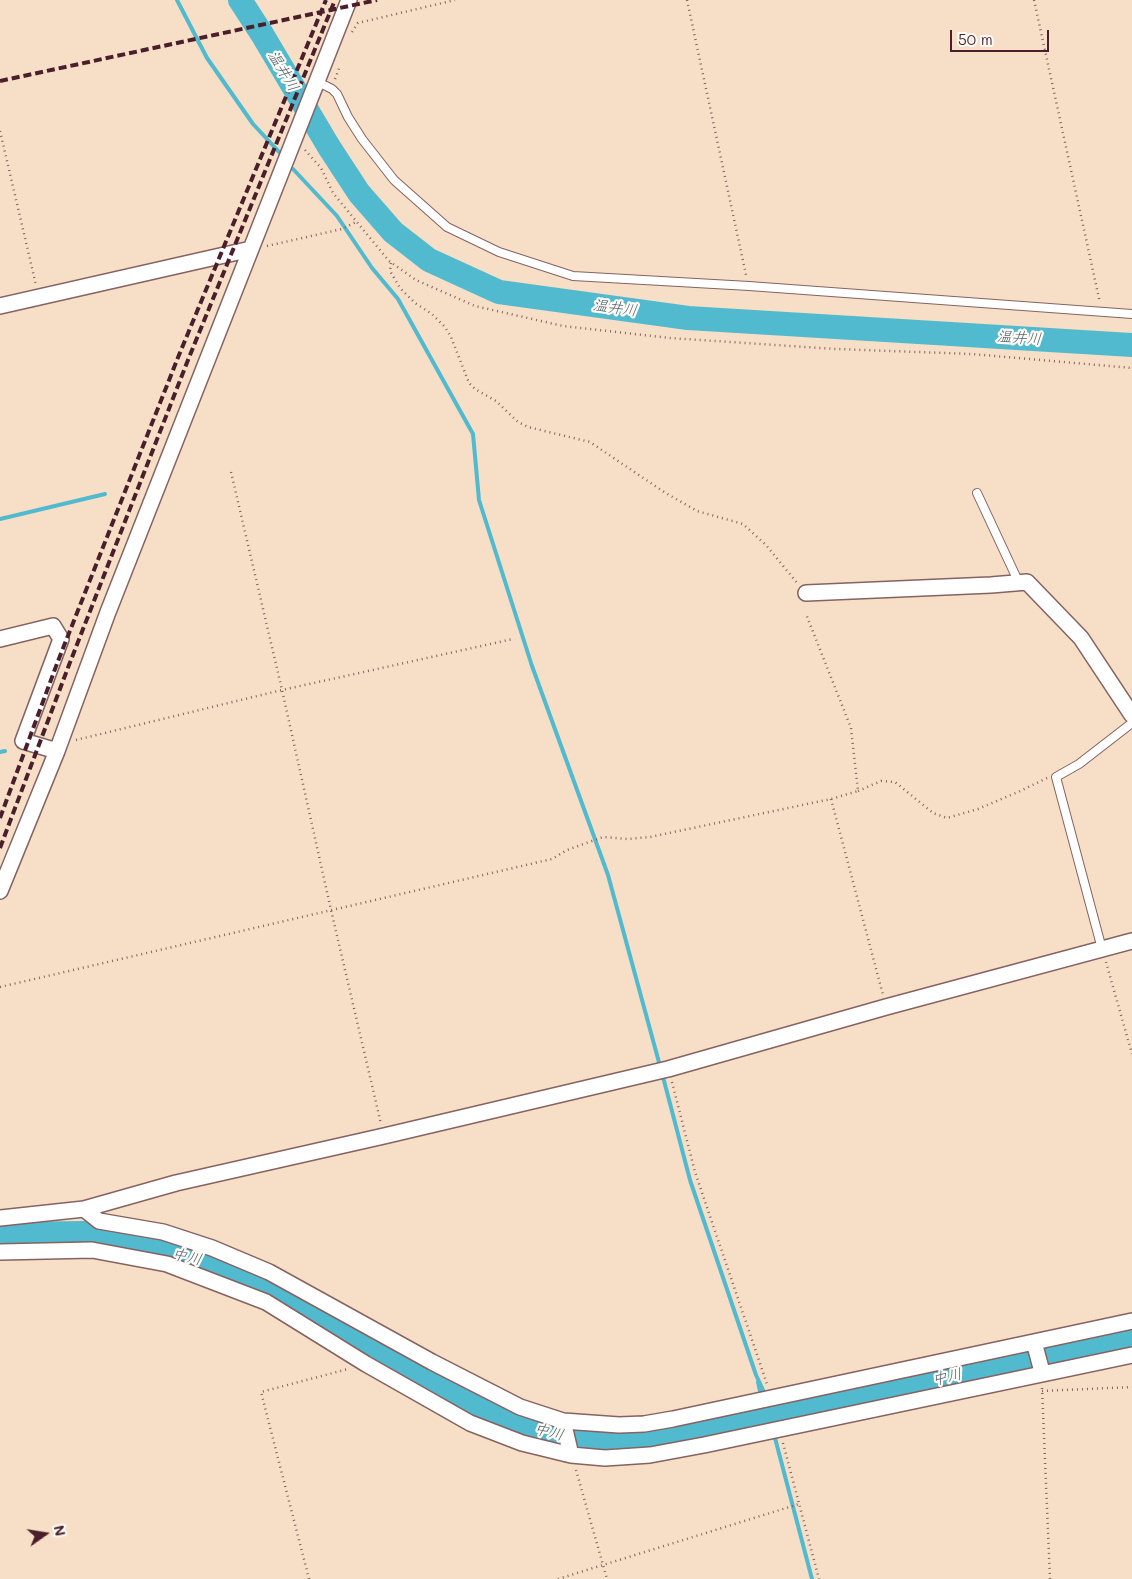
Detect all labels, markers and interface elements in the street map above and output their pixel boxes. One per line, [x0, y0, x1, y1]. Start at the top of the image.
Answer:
scale bar [952, 20, 1051, 52]
text: 50 m [958, 29, 993, 49]
water label: 温井川 [264, 47, 302, 95]
water label: 温井川 [591, 296, 639, 320]
water label: 温井川 [996, 327, 1042, 349]
water label: 中川 [170, 1245, 204, 1269]
water label: 中川 [930, 1365, 964, 1389]
water label: 中川 [532, 1420, 566, 1444]
north arrow [20, 1509, 70, 1559]
text: N [50, 1523, 71, 1538]

